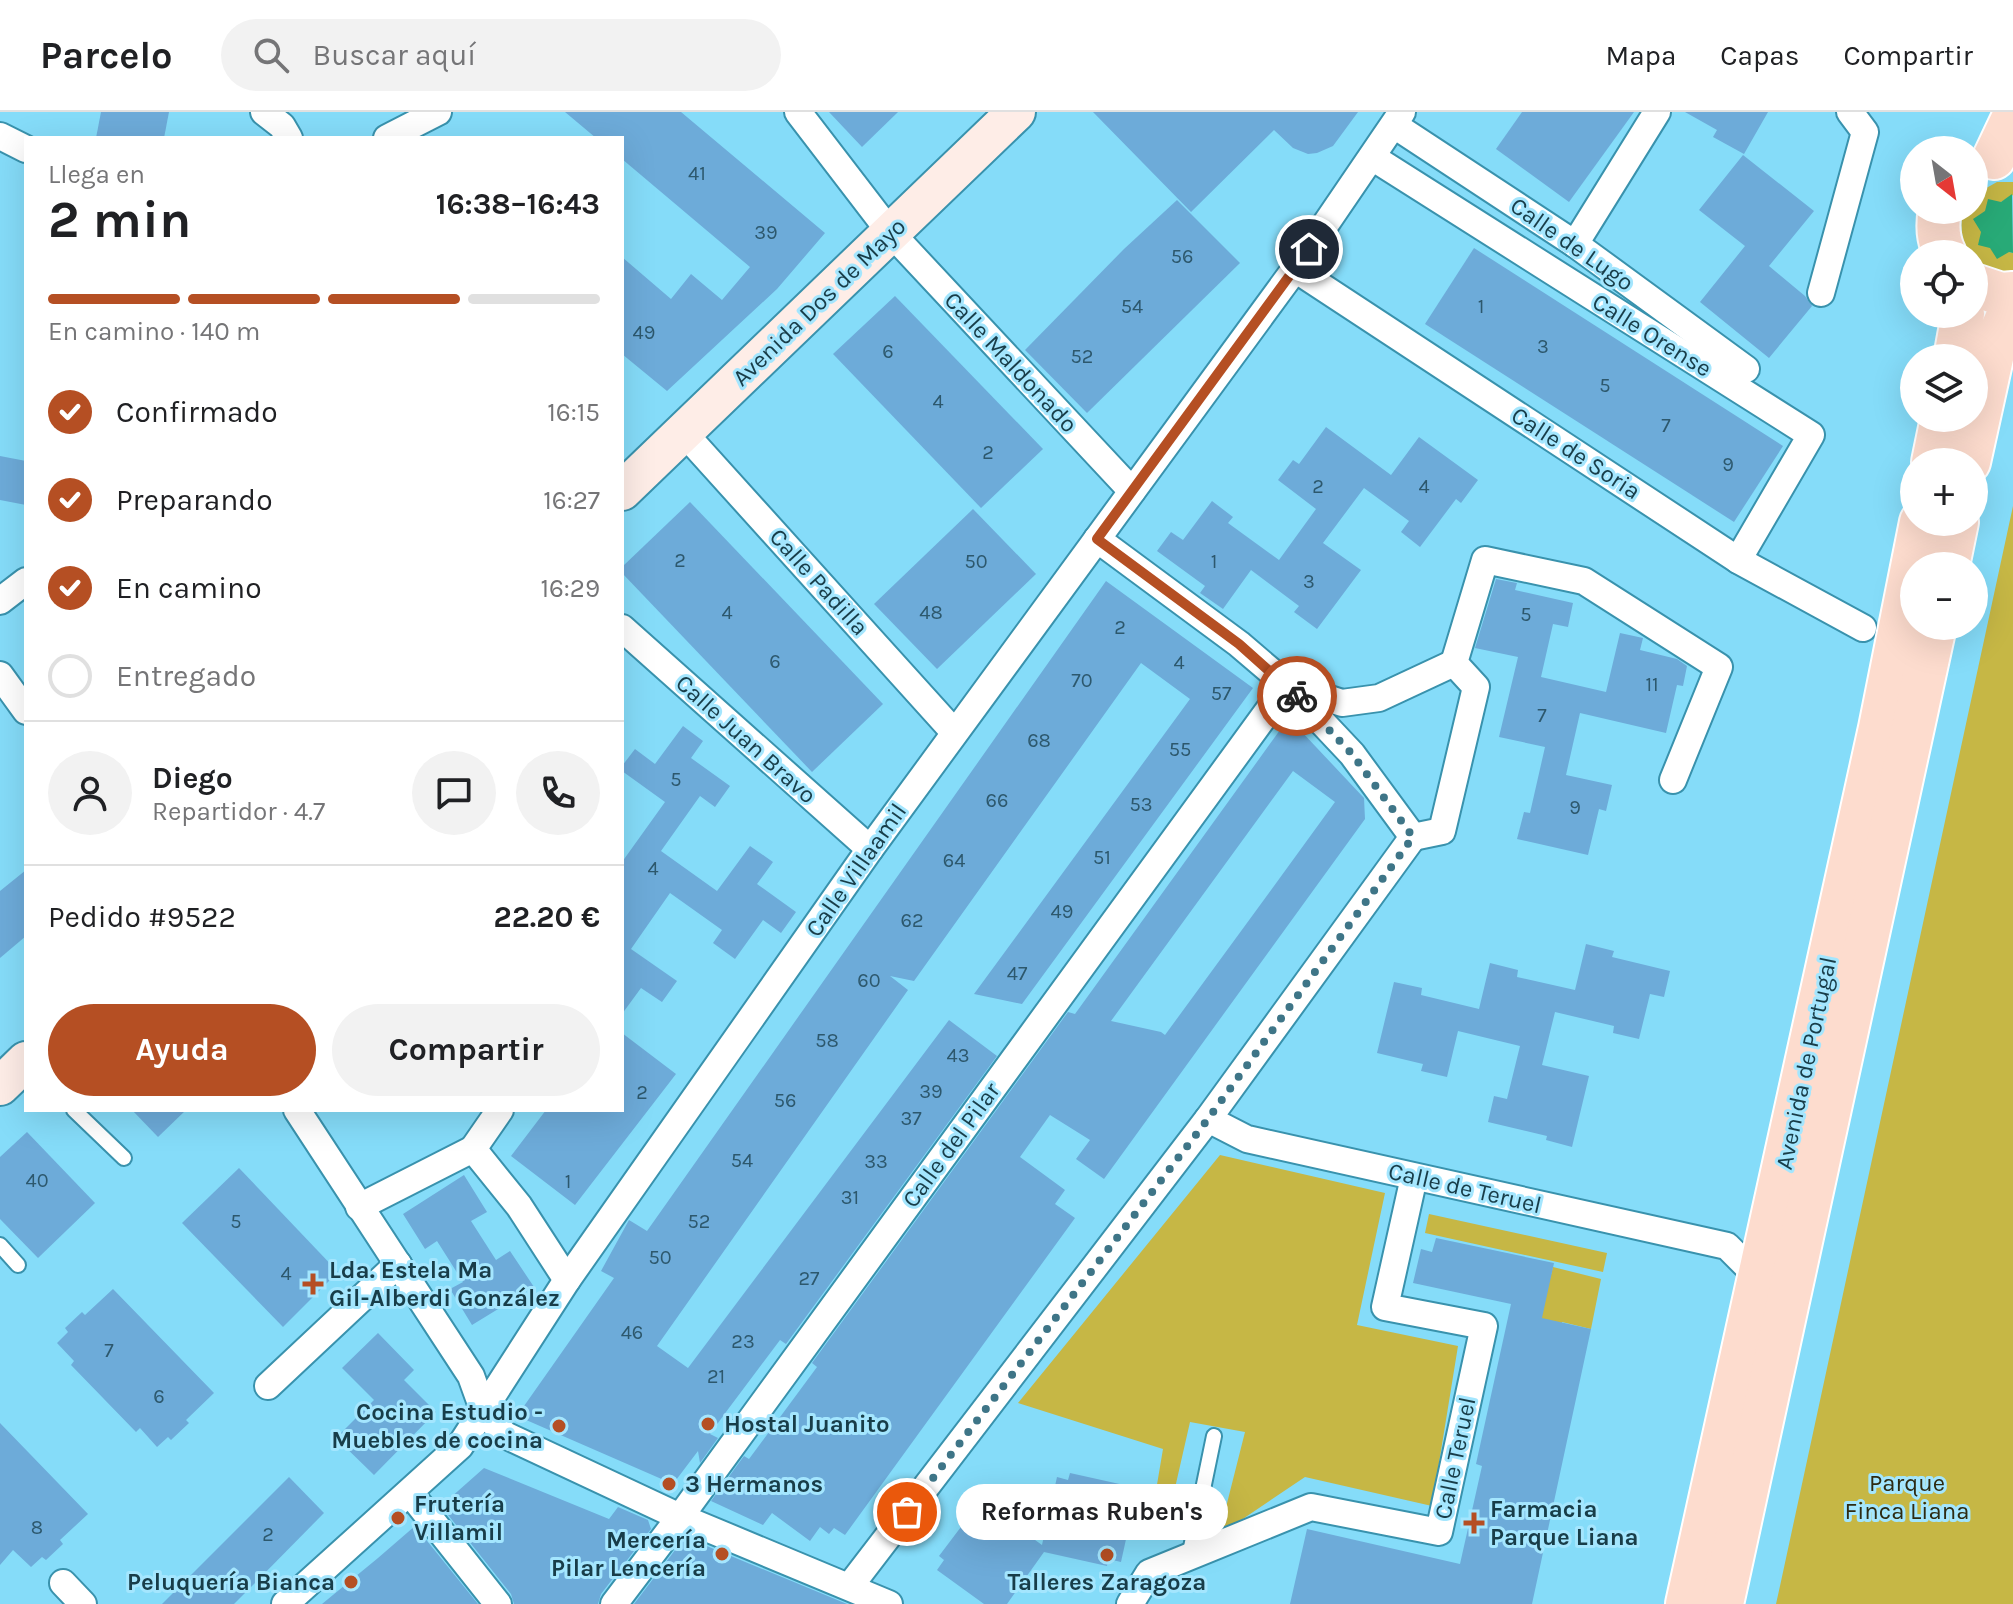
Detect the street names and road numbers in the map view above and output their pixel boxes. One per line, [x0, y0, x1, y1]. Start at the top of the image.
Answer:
street label: Calle de Lugo [1505, 191, 1639, 297]
street label: Avenida Dos de Mayo [727, 212, 911, 392]
street label: Calle Maldonado [939, 286, 1083, 438]
street label: Calle Orense [1587, 287, 1717, 383]
street label: Calle de Soria [1506, 401, 1646, 505]
street label: Calle Padilla [764, 523, 874, 641]
street label: Calle Juan Bravo [670, 669, 822, 809]
street label: Calle Villaamil [800, 798, 912, 942]
street label: Avenida de Portugal [1770, 954, 1842, 1172]
street label: Calle del Pilar [896, 1077, 1006, 1213]
street label: Calle de Teruel [1386, 1157, 1544, 1219]
street label: Calle Teruel [1428, 1394, 1482, 1522]

